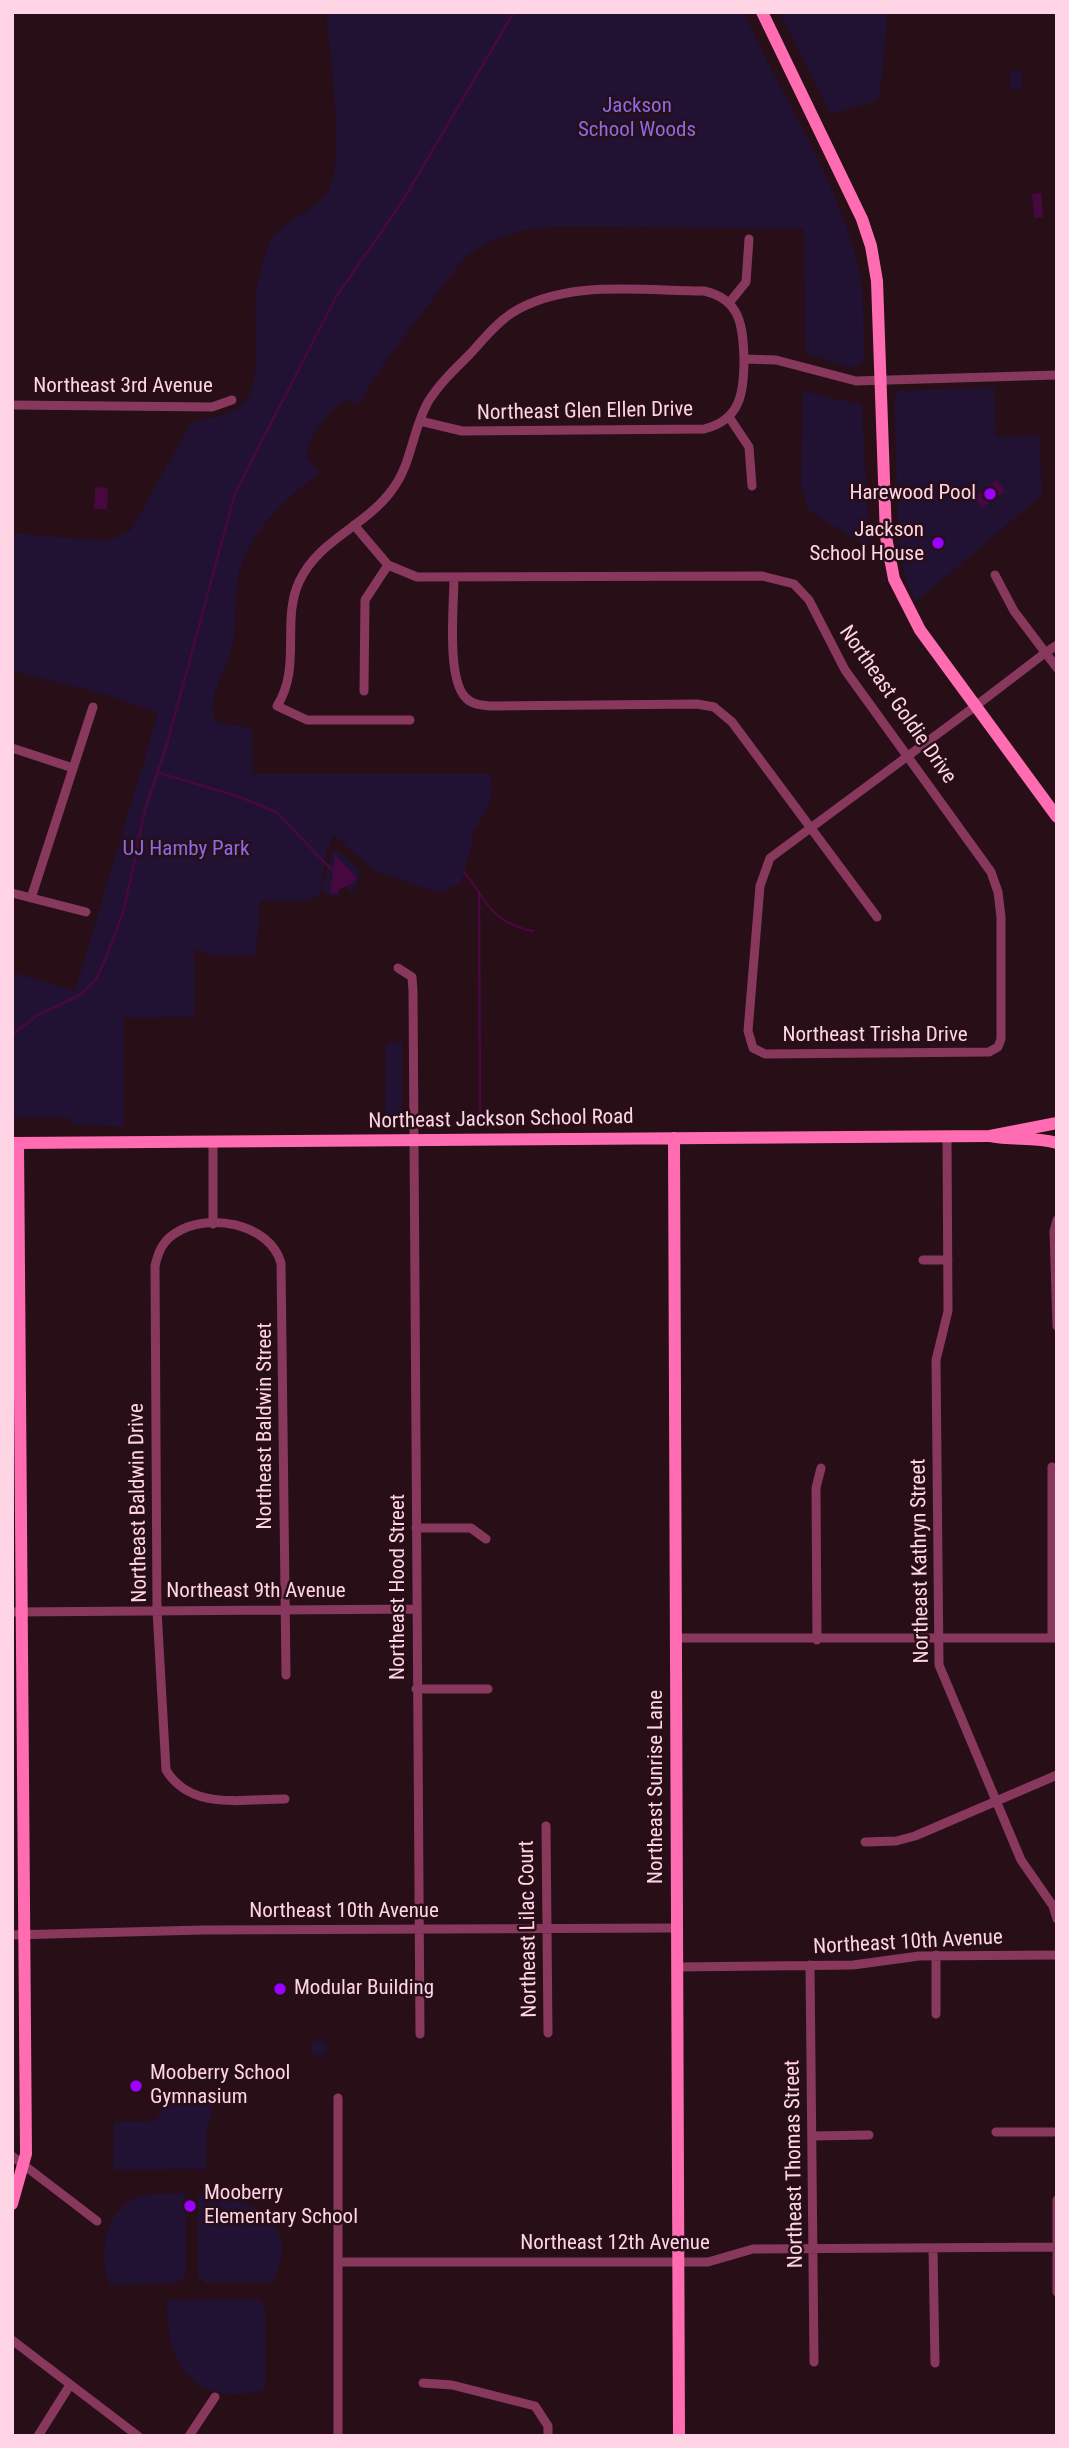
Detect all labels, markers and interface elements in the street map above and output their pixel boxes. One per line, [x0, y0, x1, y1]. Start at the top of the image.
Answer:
park label: Jackson School Woods [578, 94, 696, 144]
street label: Northeast 3rd Avenue [33, 374, 213, 400]
street label: Northeast Glen Ellen Drive [477, 398, 693, 426]
place label: Harewood Pool [849, 481, 976, 507]
marker: Harewood Pool [982, 486, 998, 502]
place label: Jackson School House [809, 518, 924, 568]
marker: Jackson School House [930, 535, 946, 551]
street label: Northeast Goldie Drive [833, 621, 961, 789]
park label: UJ Hamby Park [123, 837, 249, 863]
street label: Northeast Trisha Drive [782, 1023, 968, 1049]
street label: Northeast Jackson School Road [368, 1105, 634, 1135]
street label: Northeast Baldwin Street [253, 1323, 279, 1529]
street label: Northeast Baldwin Drive [125, 1403, 153, 1603]
street label: Northeast Kathryn Street [907, 1458, 935, 1664]
street label: Northeast Hood Street [386, 1494, 412, 1680]
street label: Northeast 9th Avenue [166, 1579, 346, 1605]
street label: Northeast Sunrise Lane [644, 1690, 670, 1884]
street label: Northeast Lilac Court [515, 1840, 543, 2018]
street label: Northeast 10th Avenue [249, 1899, 439, 1925]
street label: Northeast 10th Avenue [813, 1925, 1003, 1961]
place label: Modular Building [294, 1976, 434, 2002]
marker: Modular Building [272, 1981, 288, 1997]
street label: Northeast Thomas Street [781, 2060, 809, 2268]
place label: Mooberry School Gymnasium [150, 2061, 290, 2111]
marker: Mooberry School Gymnasium [128, 2078, 144, 2094]
place label: Mooberry Elementary School [204, 2181, 358, 2231]
marker: Mooberry Elementary School [182, 2198, 198, 2214]
street label: Northeast 12th Avenue [520, 2231, 710, 2257]

